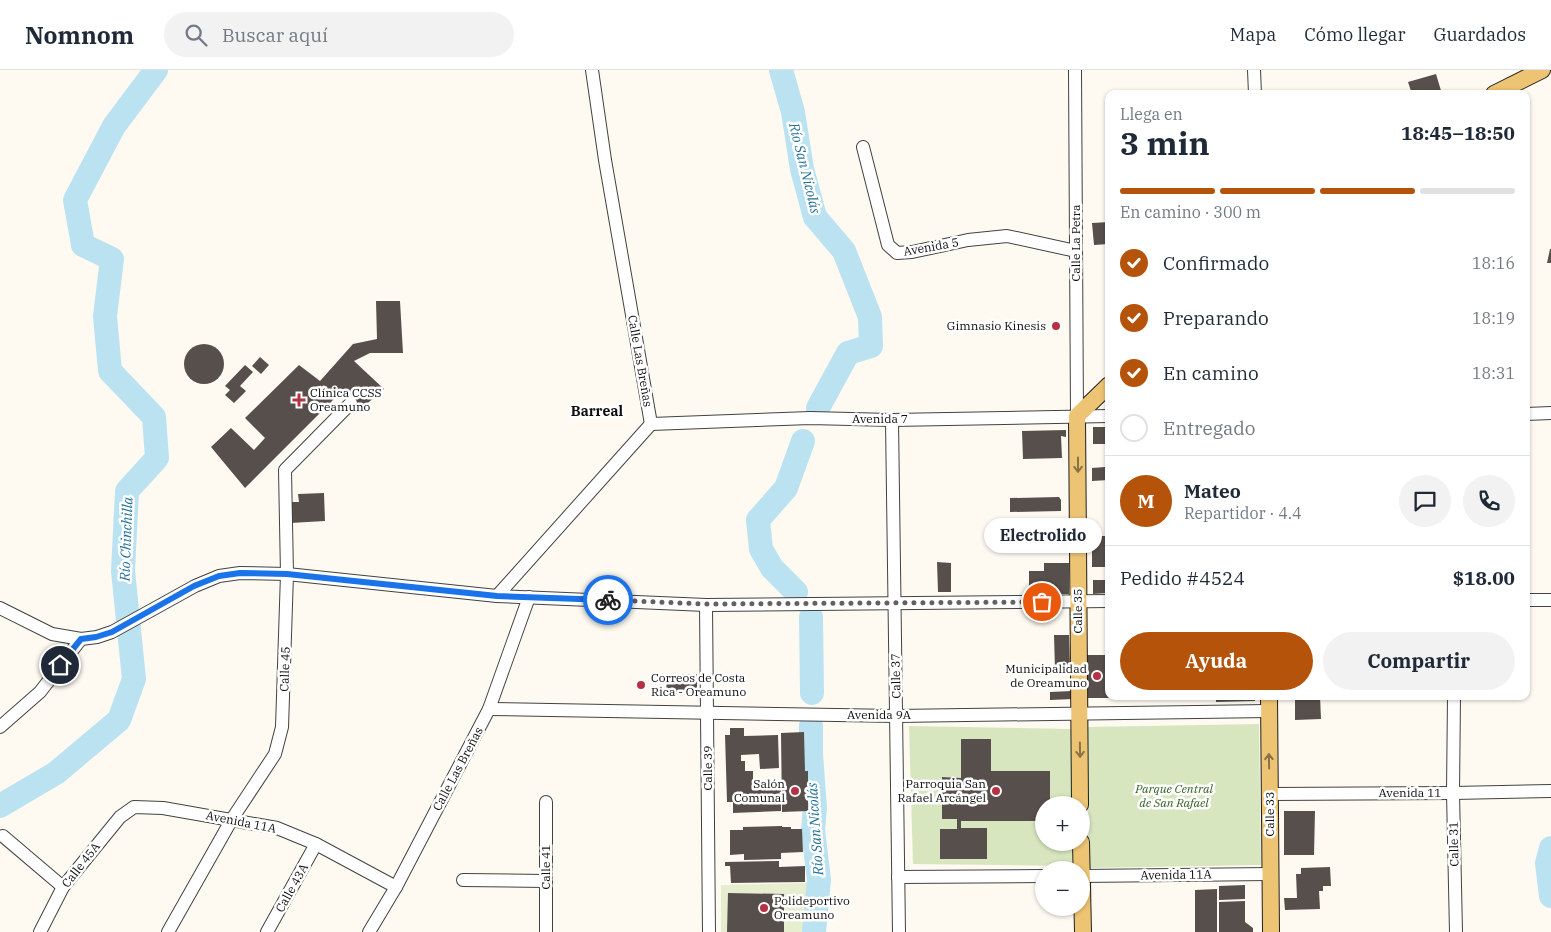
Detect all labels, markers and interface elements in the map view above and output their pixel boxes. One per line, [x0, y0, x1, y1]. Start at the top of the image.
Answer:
search box [164, 12, 514, 57]
text: Nomnom [25, 19, 134, 51]
icon: search [182, 21, 210, 49]
text: Buscar aquí [222, 23, 328, 47]
text: Mapa [1230, 23, 1276, 46]
text: Cómo llegar [1304, 23, 1405, 46]
text: Guardados [1433, 23, 1526, 46]
text: Llega en [1120, 104, 1183, 124]
water label: Río San Nicolás [785, 120, 825, 216]
text: 18:45–18:50 [1401, 121, 1515, 145]
text: 3 min [1120, 122, 1210, 164]
text: En camino · 300 m [1120, 202, 1261, 222]
street label: Calle La Petra [1068, 204, 1083, 281]
street label: Avenida 5 [902, 234, 960, 259]
icon: check [1120, 249, 1148, 277]
text: Confirmado [1163, 251, 1269, 275]
text: 18:16 [1472, 253, 1515, 273]
icon: check [1120, 304, 1148, 332]
text: Preparando [1163, 306, 1269, 330]
text: 18:19 [1472, 308, 1515, 328]
street label: Calle Las Breñas [625, 314, 656, 408]
place label: Gimnasio Kinesis [947, 318, 1046, 333]
marker: Gimnasio Kinesis [1050, 320, 1062, 332]
icon: check [1120, 359, 1148, 387]
text: En camino [1163, 361, 1259, 385]
text: 18:31 [1472, 363, 1515, 383]
place label: Clínica CCSS Oreamuno [310, 385, 382, 414]
marker: Clínica CCSS Oreamuno [292, 393, 306, 407]
district label: Barreal [571, 402, 624, 420]
street label: Avenida 7 [852, 411, 908, 426]
text: Entregado [1163, 416, 1256, 440]
one-way arrow [1073, 456, 1083, 473]
button: chat [1399, 475, 1451, 527]
button: phone [1463, 475, 1515, 527]
text: Mateo [1184, 479, 1241, 503]
text: M [1137, 489, 1155, 513]
water label: Río Chinchilla [115, 496, 136, 582]
text: Repartidor · 4.4 [1184, 503, 1302, 523]
callout: Electrolido [983, 517, 1101, 552]
text: Electrolido [1000, 525, 1086, 545]
text: Pedido #4524 [1120, 566, 1245, 590]
text: $18.00 [1453, 566, 1515, 590]
courier [583, 575, 633, 625]
pin [1021, 581, 1063, 623]
icon: bike [594, 586, 622, 614]
icon: bag [1028, 588, 1056, 616]
street label: Calle 35 [1070, 588, 1085, 634]
button: Ayuda [1120, 632, 1313, 690]
button: Compartir [1323, 632, 1515, 690]
pin [39, 644, 81, 686]
street label: Calle 45 [276, 646, 293, 692]
icon: home [46, 651, 74, 679]
street label: Calle 37 [888, 653, 903, 699]
place label: Municipalidad de Oreamuno [1005, 661, 1087, 690]
place label: Correos de Costa Rica - Oreamuno [651, 670, 746, 699]
marker: Municipalidad de Oreamuno [1091, 670, 1103, 682]
marker: Correos de Costa Rica - Oreamuno [635, 679, 647, 691]
street label: Avenida 9A [847, 707, 912, 722]
street label: Calle Las Breñas [429, 724, 486, 813]
one-way arrow [1075, 742, 1084, 758]
street label: Calle 39 [700, 745, 715, 791]
one-way arrow [1264, 753, 1274, 770]
place label: Salón Comunal [734, 776, 785, 805]
place label: Parroquia San Rafael Arcángel [898, 776, 986, 805]
water label: Río San Nicolás [803, 781, 827, 877]
park label: Parque Central de San Rafael [1134, 781, 1213, 810]
marker: Salón Comunal [789, 785, 801, 797]
marker: Parroquia San Rafael Arcángel [990, 785, 1002, 797]
street label: Avenida 11 [1378, 785, 1442, 800]
street label: Calle 33 [1262, 791, 1277, 837]
map controls [1035, 796, 1090, 916]
button: + [1035, 796, 1090, 851]
street label: Avenida 11A [205, 807, 278, 836]
street label: Calle 31 [1446, 821, 1461, 867]
street label: Calle 45A [58, 838, 103, 890]
street label: Calle 41 [538, 844, 553, 890]
street label: Calle 43A [272, 860, 311, 915]
button: − [1035, 861, 1090, 916]
street label: Avenida 11A [1140, 866, 1213, 883]
place label: Polideportivo Oreamuno [774, 893, 850, 922]
marker: Polideportivo Oreamuno [758, 902, 770, 914]

